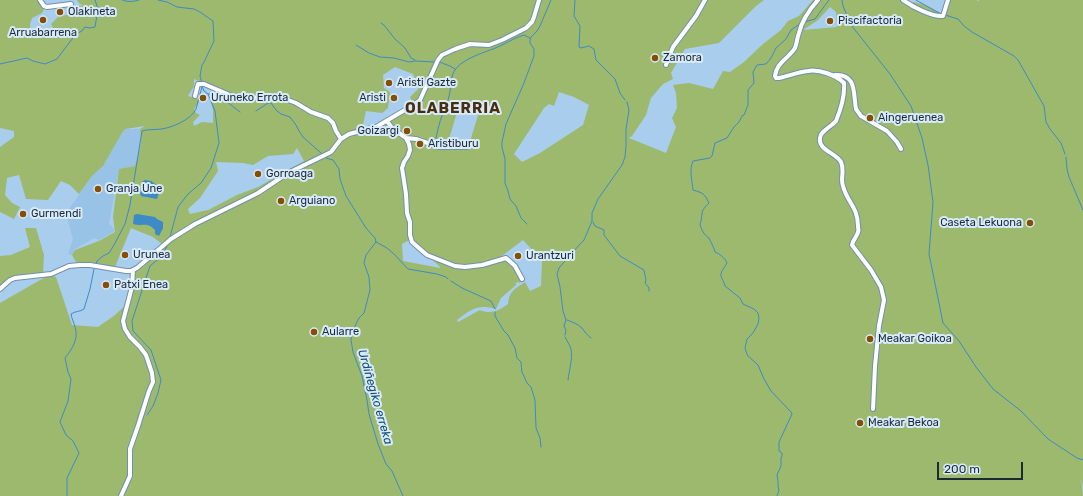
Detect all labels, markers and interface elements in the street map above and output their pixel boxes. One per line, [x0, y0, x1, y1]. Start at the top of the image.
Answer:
place label: Olakineta [68, 5, 116, 19]
marker: Olakineta [55, 7, 65, 17]
place label: Piscifactoria [838, 14, 902, 28]
marker: Arruabarrena [38, 15, 48, 25]
marker: Piscifactoria [825, 16, 835, 26]
place label: Arruabarrena [9, 26, 77, 40]
place label: Zamora [663, 51, 702, 65]
marker: Zamora [650, 53, 660, 63]
place label: Aristi Gazte [397, 76, 456, 90]
marker: Aristi Gazte [384, 78, 394, 88]
place label: Uruneko Errota [211, 91, 288, 105]
place label: Aristi [359, 91, 386, 105]
marker: Uruneko Errota [198, 93, 208, 103]
marker: Aristi [389, 93, 399, 103]
district label: OLABERRIA [405, 100, 501, 118]
place label: Aingeruenea [878, 111, 943, 125]
marker: Aingeruenea [865, 113, 875, 123]
place label: Goizargi [358, 124, 399, 138]
marker: Goizargi [402, 126, 412, 136]
place label: Aristiburu [428, 137, 479, 151]
marker: Aristiburu [415, 139, 425, 149]
place label: Gorroaga [266, 167, 313, 181]
marker: Gorroaga [253, 169, 263, 179]
place label: Granja Une [106, 182, 162, 196]
marker: Granja Une [93, 184, 103, 194]
place label: Arguiano [289, 194, 335, 208]
marker: Arguiano [276, 196, 286, 206]
place label: Gurmendi [31, 207, 81, 221]
marker: Gurmendi [18, 209, 28, 219]
place label: Caseta Lekuona [940, 216, 1022, 230]
marker: Caseta Lekuona [1025, 218, 1035, 228]
place label: Urunea [133, 248, 170, 262]
place label: Urantzuri [526, 249, 574, 263]
marker: Urunea [120, 250, 130, 260]
marker: Urantzuri [513, 251, 523, 261]
place label: Patxi Enea [114, 278, 168, 292]
marker: Patxi Enea [101, 280, 111, 290]
place label: Aularre [322, 325, 359, 339]
marker: Aularre [309, 327, 319, 337]
place label: Meakar Goikoa [878, 332, 952, 346]
marker: Meakar Goikoa [865, 334, 875, 344]
water label: Urdiñegiko erreka [355, 348, 395, 446]
place label: Meakar Bekoa [868, 416, 939, 430]
marker: Meakar Bekoa [855, 418, 865, 428]
scale bar [939, 454, 1025, 480]
text: 200 m [944, 462, 980, 476]

